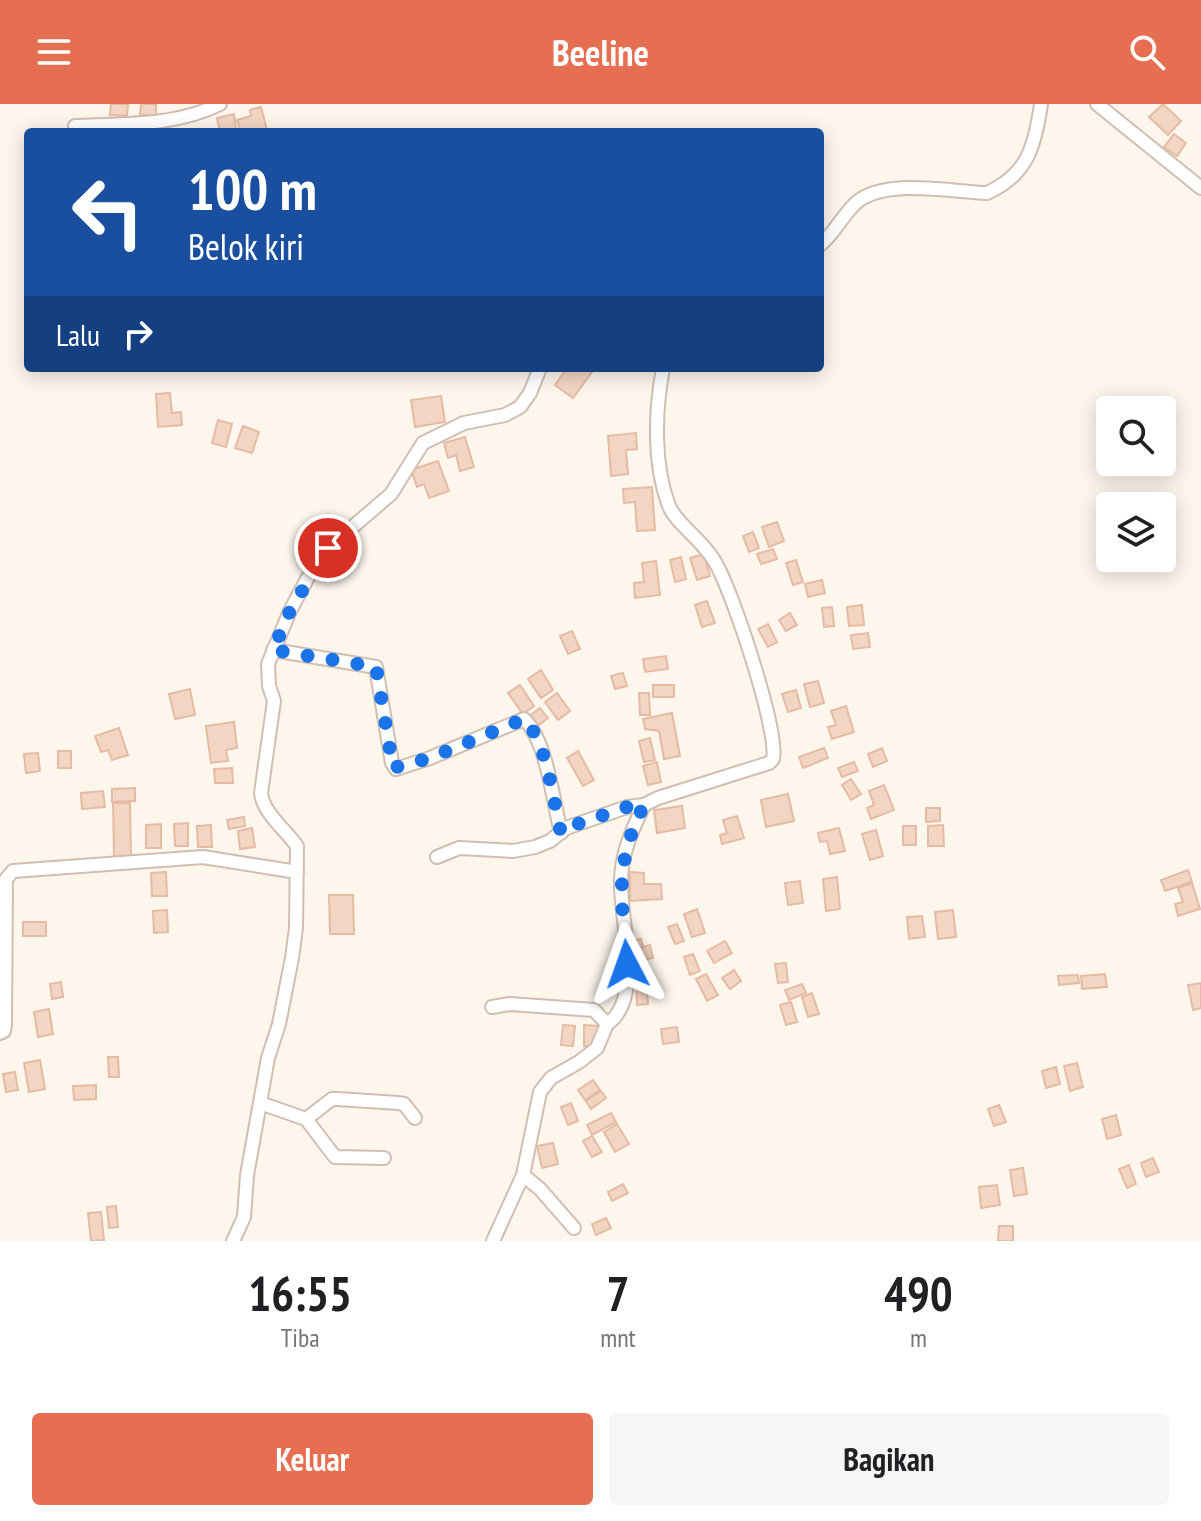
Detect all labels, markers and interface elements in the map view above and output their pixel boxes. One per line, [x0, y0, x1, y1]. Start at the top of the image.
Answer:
text: Beeline [552, 29, 649, 76]
icon: menu [32, 30, 76, 74]
icon: search [1125, 30, 1169, 74]
text: 100 m [188, 153, 317, 225]
icon: left [56, 160, 160, 264]
text: Belok kiri [188, 223, 304, 270]
icon: right [116, 312, 160, 356]
text: Lalu [56, 315, 100, 354]
map controls [1096, 396, 1176, 572]
button: search [1096, 396, 1176, 476]
button: layers [1096, 492, 1176, 572]
pin [294, 514, 362, 582]
icon: arrive [306, 526, 350, 570]
position arrow [585, 922, 669, 1006]
text: 16:55 [248, 1262, 352, 1324]
text: 7 [607, 1262, 629, 1324]
text: 490 [884, 1262, 953, 1324]
text: Tiba [281, 1321, 320, 1354]
text: mnt [600, 1321, 636, 1354]
text: m [910, 1321, 927, 1354]
button: Keluar [32, 1413, 593, 1505]
button: Bagikan [609, 1413, 1169, 1505]

